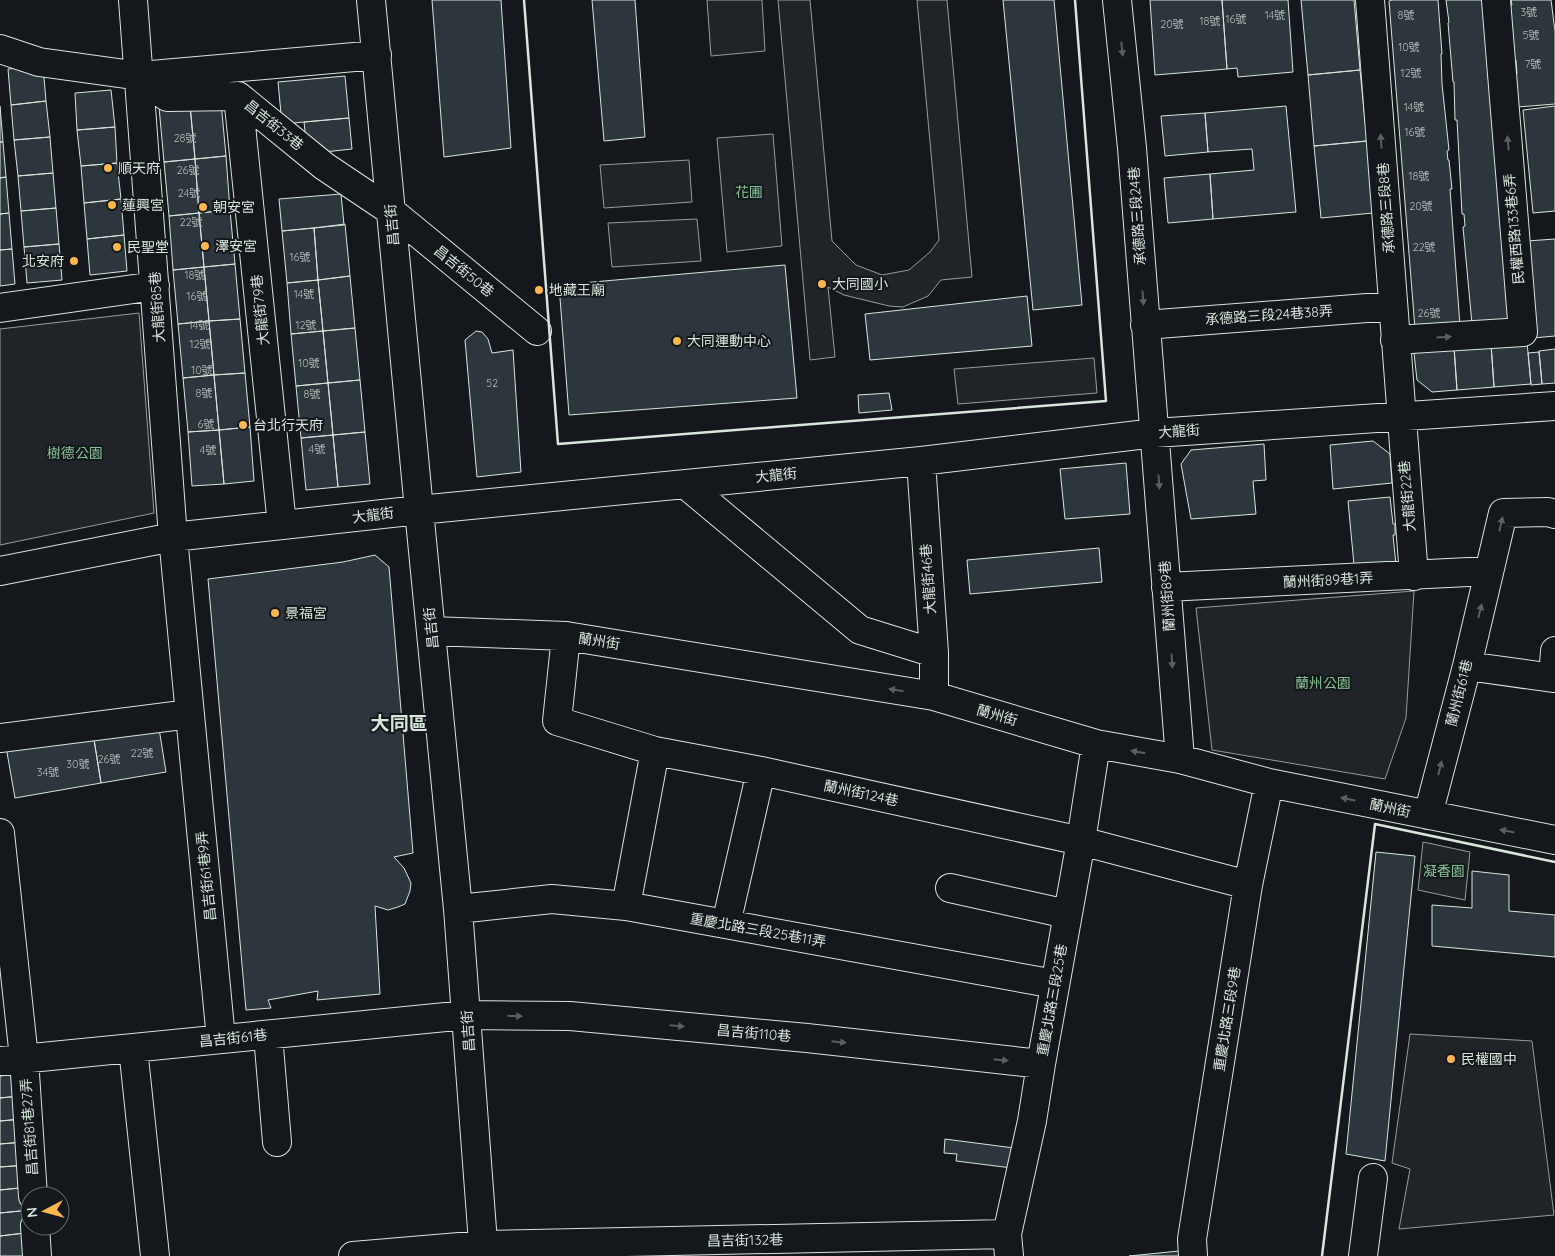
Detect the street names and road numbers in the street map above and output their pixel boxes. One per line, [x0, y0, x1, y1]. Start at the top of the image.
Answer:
street label: 昌吉街33巷 [241, 96, 307, 154]
street label: 承德路三段8巷 [1374, 162, 1398, 254]
street label: 承德路三段24巷 [1125, 166, 1149, 266]
street label: 民權西路133巷6弄 [1500, 173, 1528, 285]
street label: 昌吉街 [381, 203, 403, 247]
street label: 昌吉街50巷 [430, 241, 498, 301]
street label: 大龍街85巷 [146, 271, 168, 343]
street label: 大龍街79巷 [247, 274, 273, 346]
street label: 承德路三段24巷38弄 [1205, 302, 1333, 328]
street label: 大龍街 [1157, 421, 1201, 441]
street label: 大龍街22巷 [1395, 460, 1419, 532]
street label: 大龍街 [754, 464, 798, 486]
street label: 大龍街 [351, 504, 395, 526]
street label: 大龍街46巷 [917, 543, 939, 615]
street label: 蘭州街89巷 [1156, 560, 1178, 632]
street label: 蘭州街89巷1弄 [1282, 569, 1374, 591]
street label: 昌吉街 [420, 606, 442, 650]
street label: 蘭州街 [577, 629, 621, 653]
street label: 蘭州街61巷 [1442, 658, 1476, 728]
street label: 蘭州街 [974, 701, 1020, 729]
street label: 蘭州街124巷 [822, 776, 900, 810]
street label: 蘭州街 [1368, 795, 1412, 821]
street label: 昌吉街61巷9弄 [192, 830, 220, 922]
street label: 重慶北路三段25巷11弄 [689, 909, 827, 951]
street label: 重慶北路三段25巷 [1033, 943, 1071, 1057]
street label: 重慶北路三段9巷 [1210, 965, 1244, 1073]
street label: 昌吉街 [458, 1009, 478, 1053]
street label: 昌吉街110巷 [716, 1021, 792, 1045]
street label: 昌吉街61巷 [198, 1025, 268, 1051]
street label: 昌吉街81巷27弄 [17, 1078, 41, 1176]
street label: 昌吉街132巷 [707, 1230, 783, 1250]

